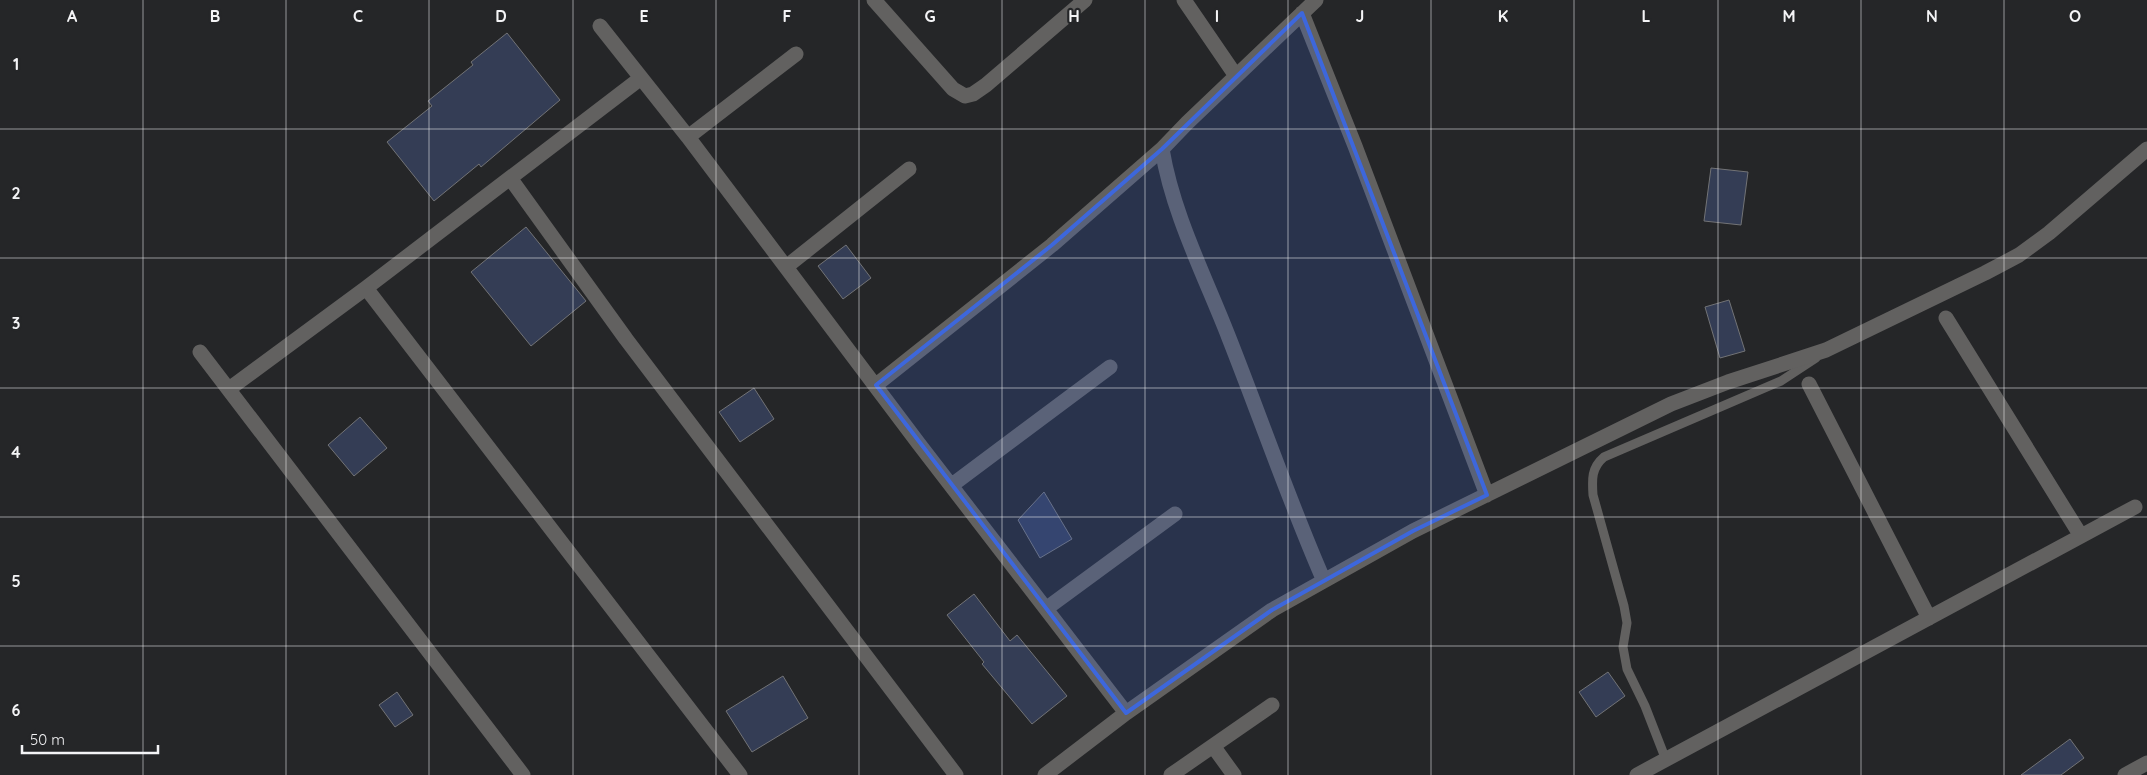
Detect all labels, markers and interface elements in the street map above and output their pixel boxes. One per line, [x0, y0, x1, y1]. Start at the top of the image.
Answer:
text: A [67, 6, 78, 26]
text: B [210, 6, 220, 26]
text: C [353, 6, 363, 26]
text: D [495, 6, 507, 26]
text: E [639, 6, 649, 26]
text: F [783, 6, 792, 26]
text: G [924, 6, 936, 26]
text: H [1068, 6, 1080, 26]
text: I [1215, 6, 1219, 26]
text: J [1356, 6, 1364, 26]
text: K [1498, 6, 1508, 26]
text: L [1642, 6, 1651, 26]
text: M [1782, 6, 1796, 26]
text: N [1926, 6, 1938, 26]
text: O [2069, 6, 2081, 26]
text: 1 [13, 54, 19, 74]
text: 2 [11, 183, 21, 203]
text: 3 [12, 313, 20, 333]
text: 4 [11, 442, 21, 462]
text: 5 [11, 571, 21, 591]
text: 6 [12, 700, 21, 720]
scale bar [22, 722, 159, 754]
text: 50 m [30, 730, 65, 749]

